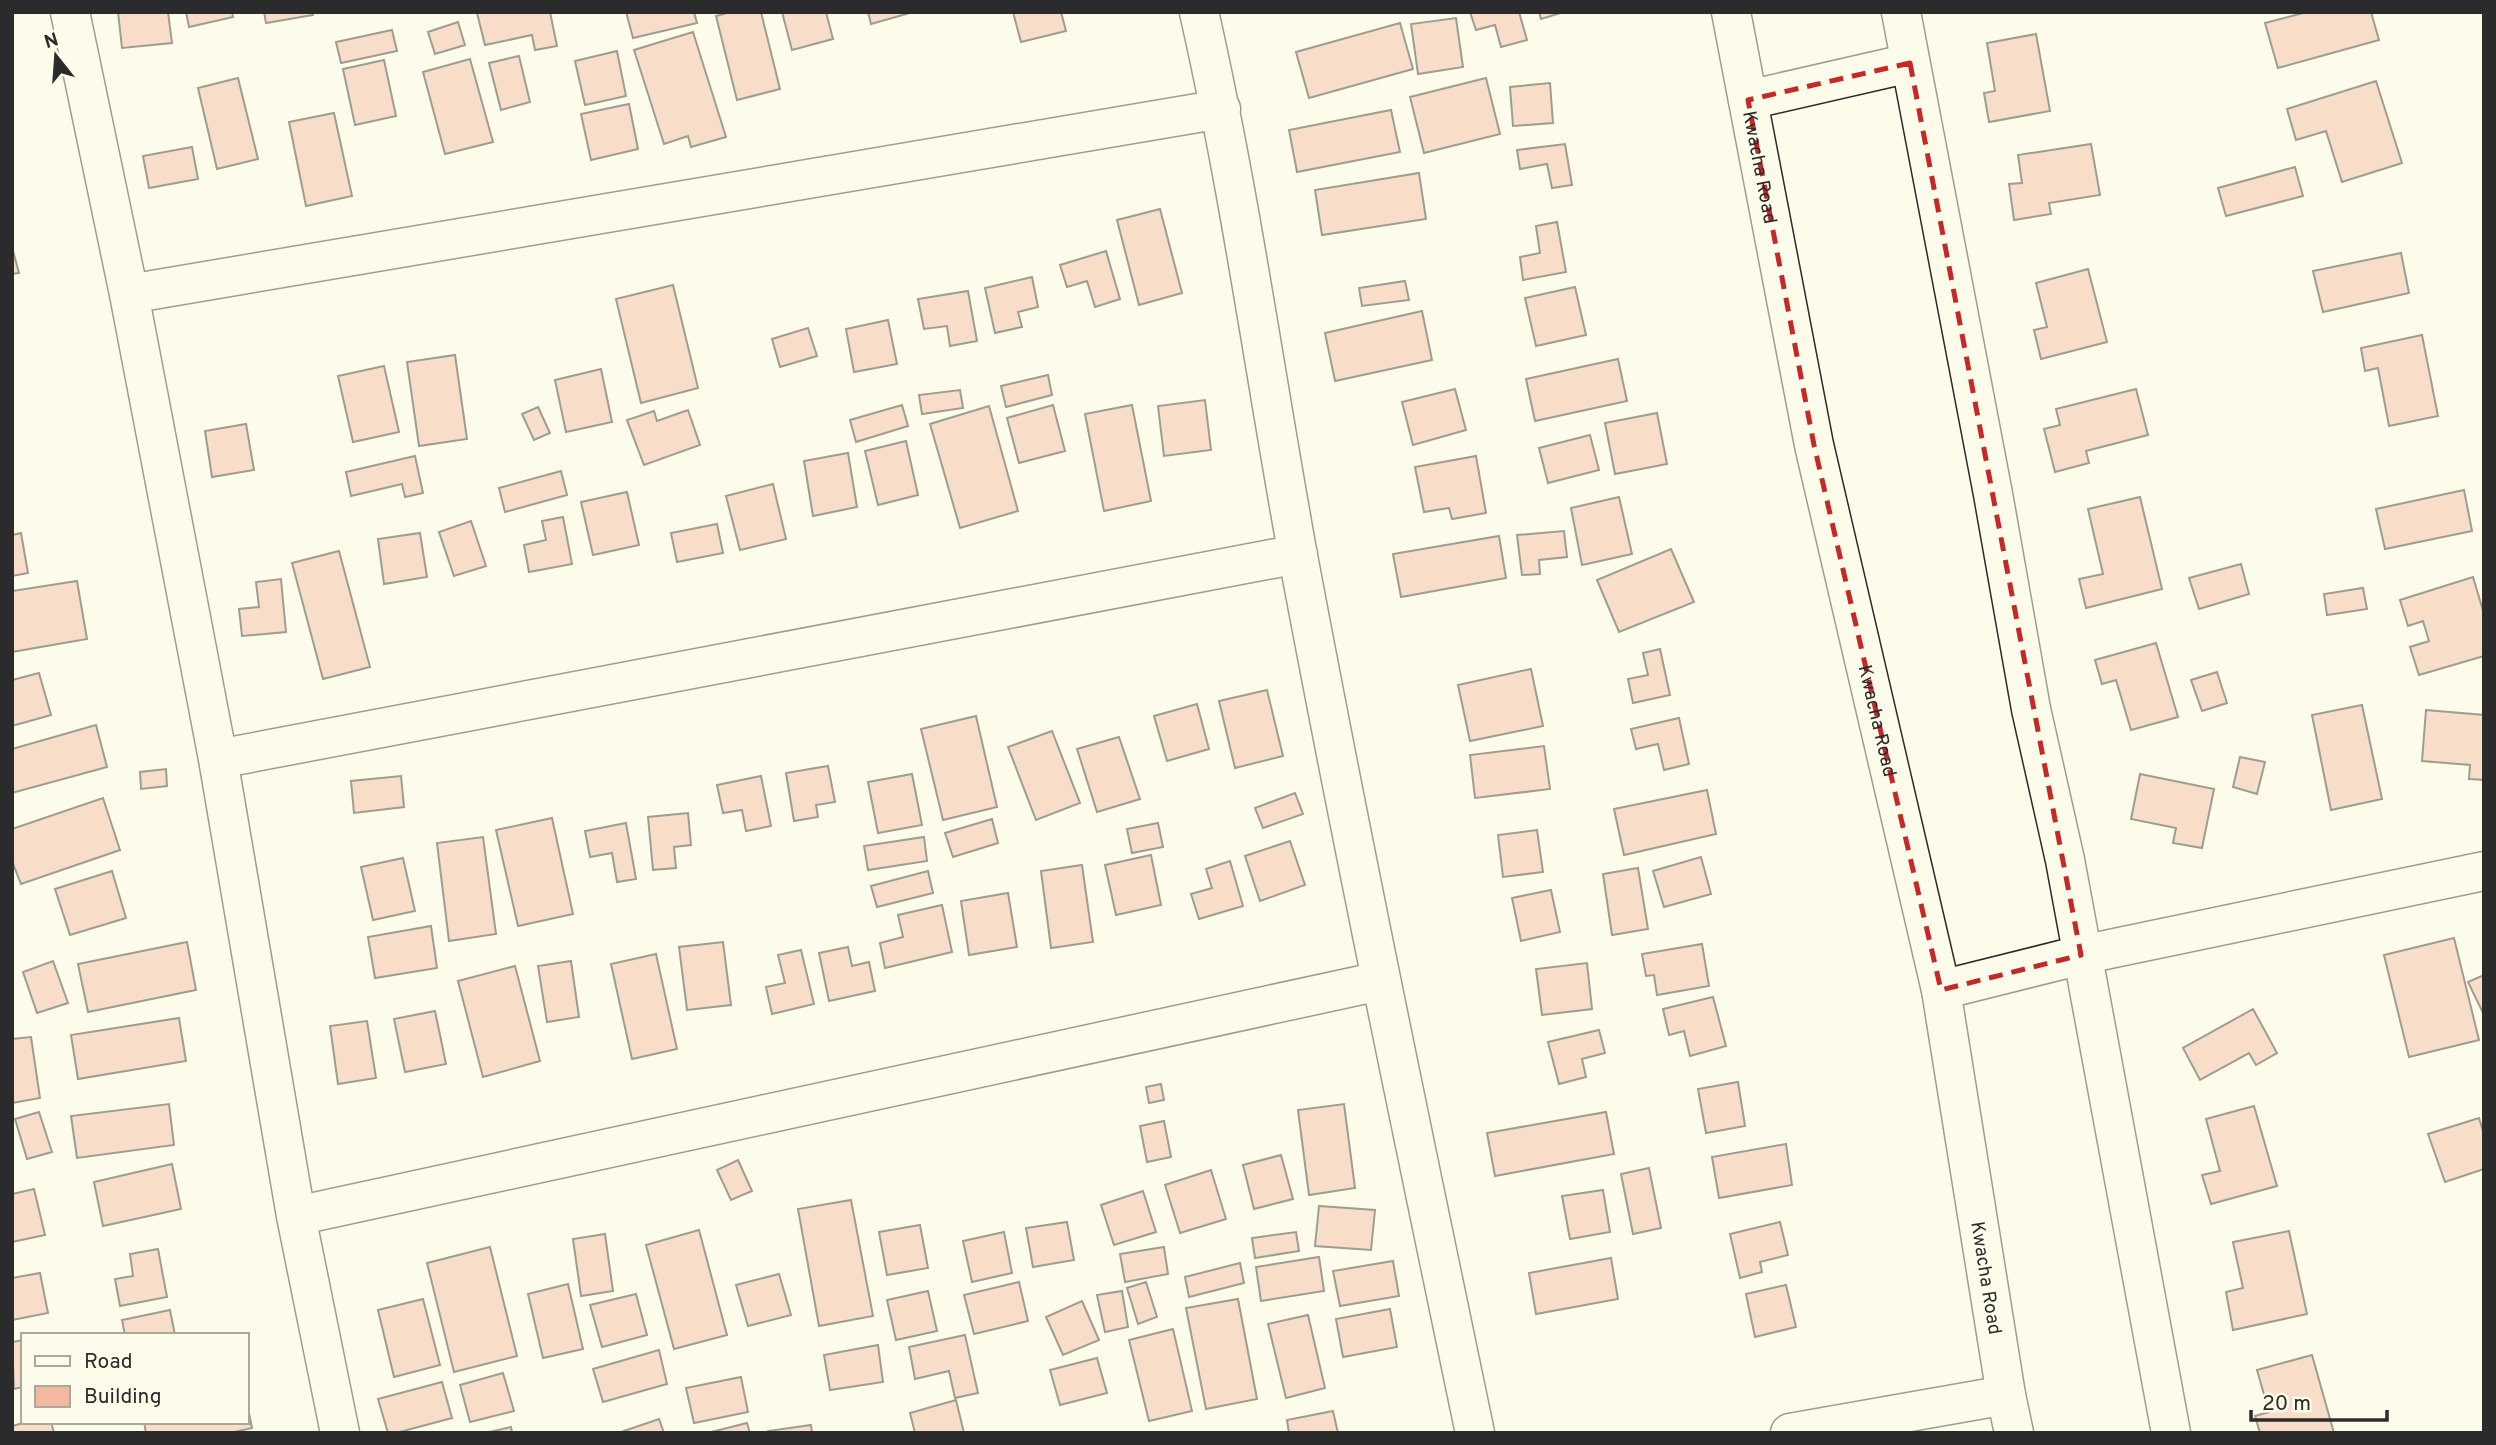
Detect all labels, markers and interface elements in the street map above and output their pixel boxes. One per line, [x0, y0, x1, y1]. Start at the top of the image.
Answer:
north arrow [21, 21, 91, 91]
text: N [42, 28, 62, 55]
street label: Kwacha Road [1736, 109, 1781, 226]
street label: Kwacha Road [1852, 663, 1901, 780]
street label: Kwacha Road [1964, 1220, 2006, 1337]
legend [21, 1333, 248, 1424]
text: Road [84, 1349, 133, 1376]
scale bar [2251, 1378, 2388, 1422]
text: Building [84, 1384, 162, 1411]
text: 20 m [2262, 1391, 2311, 1418]

